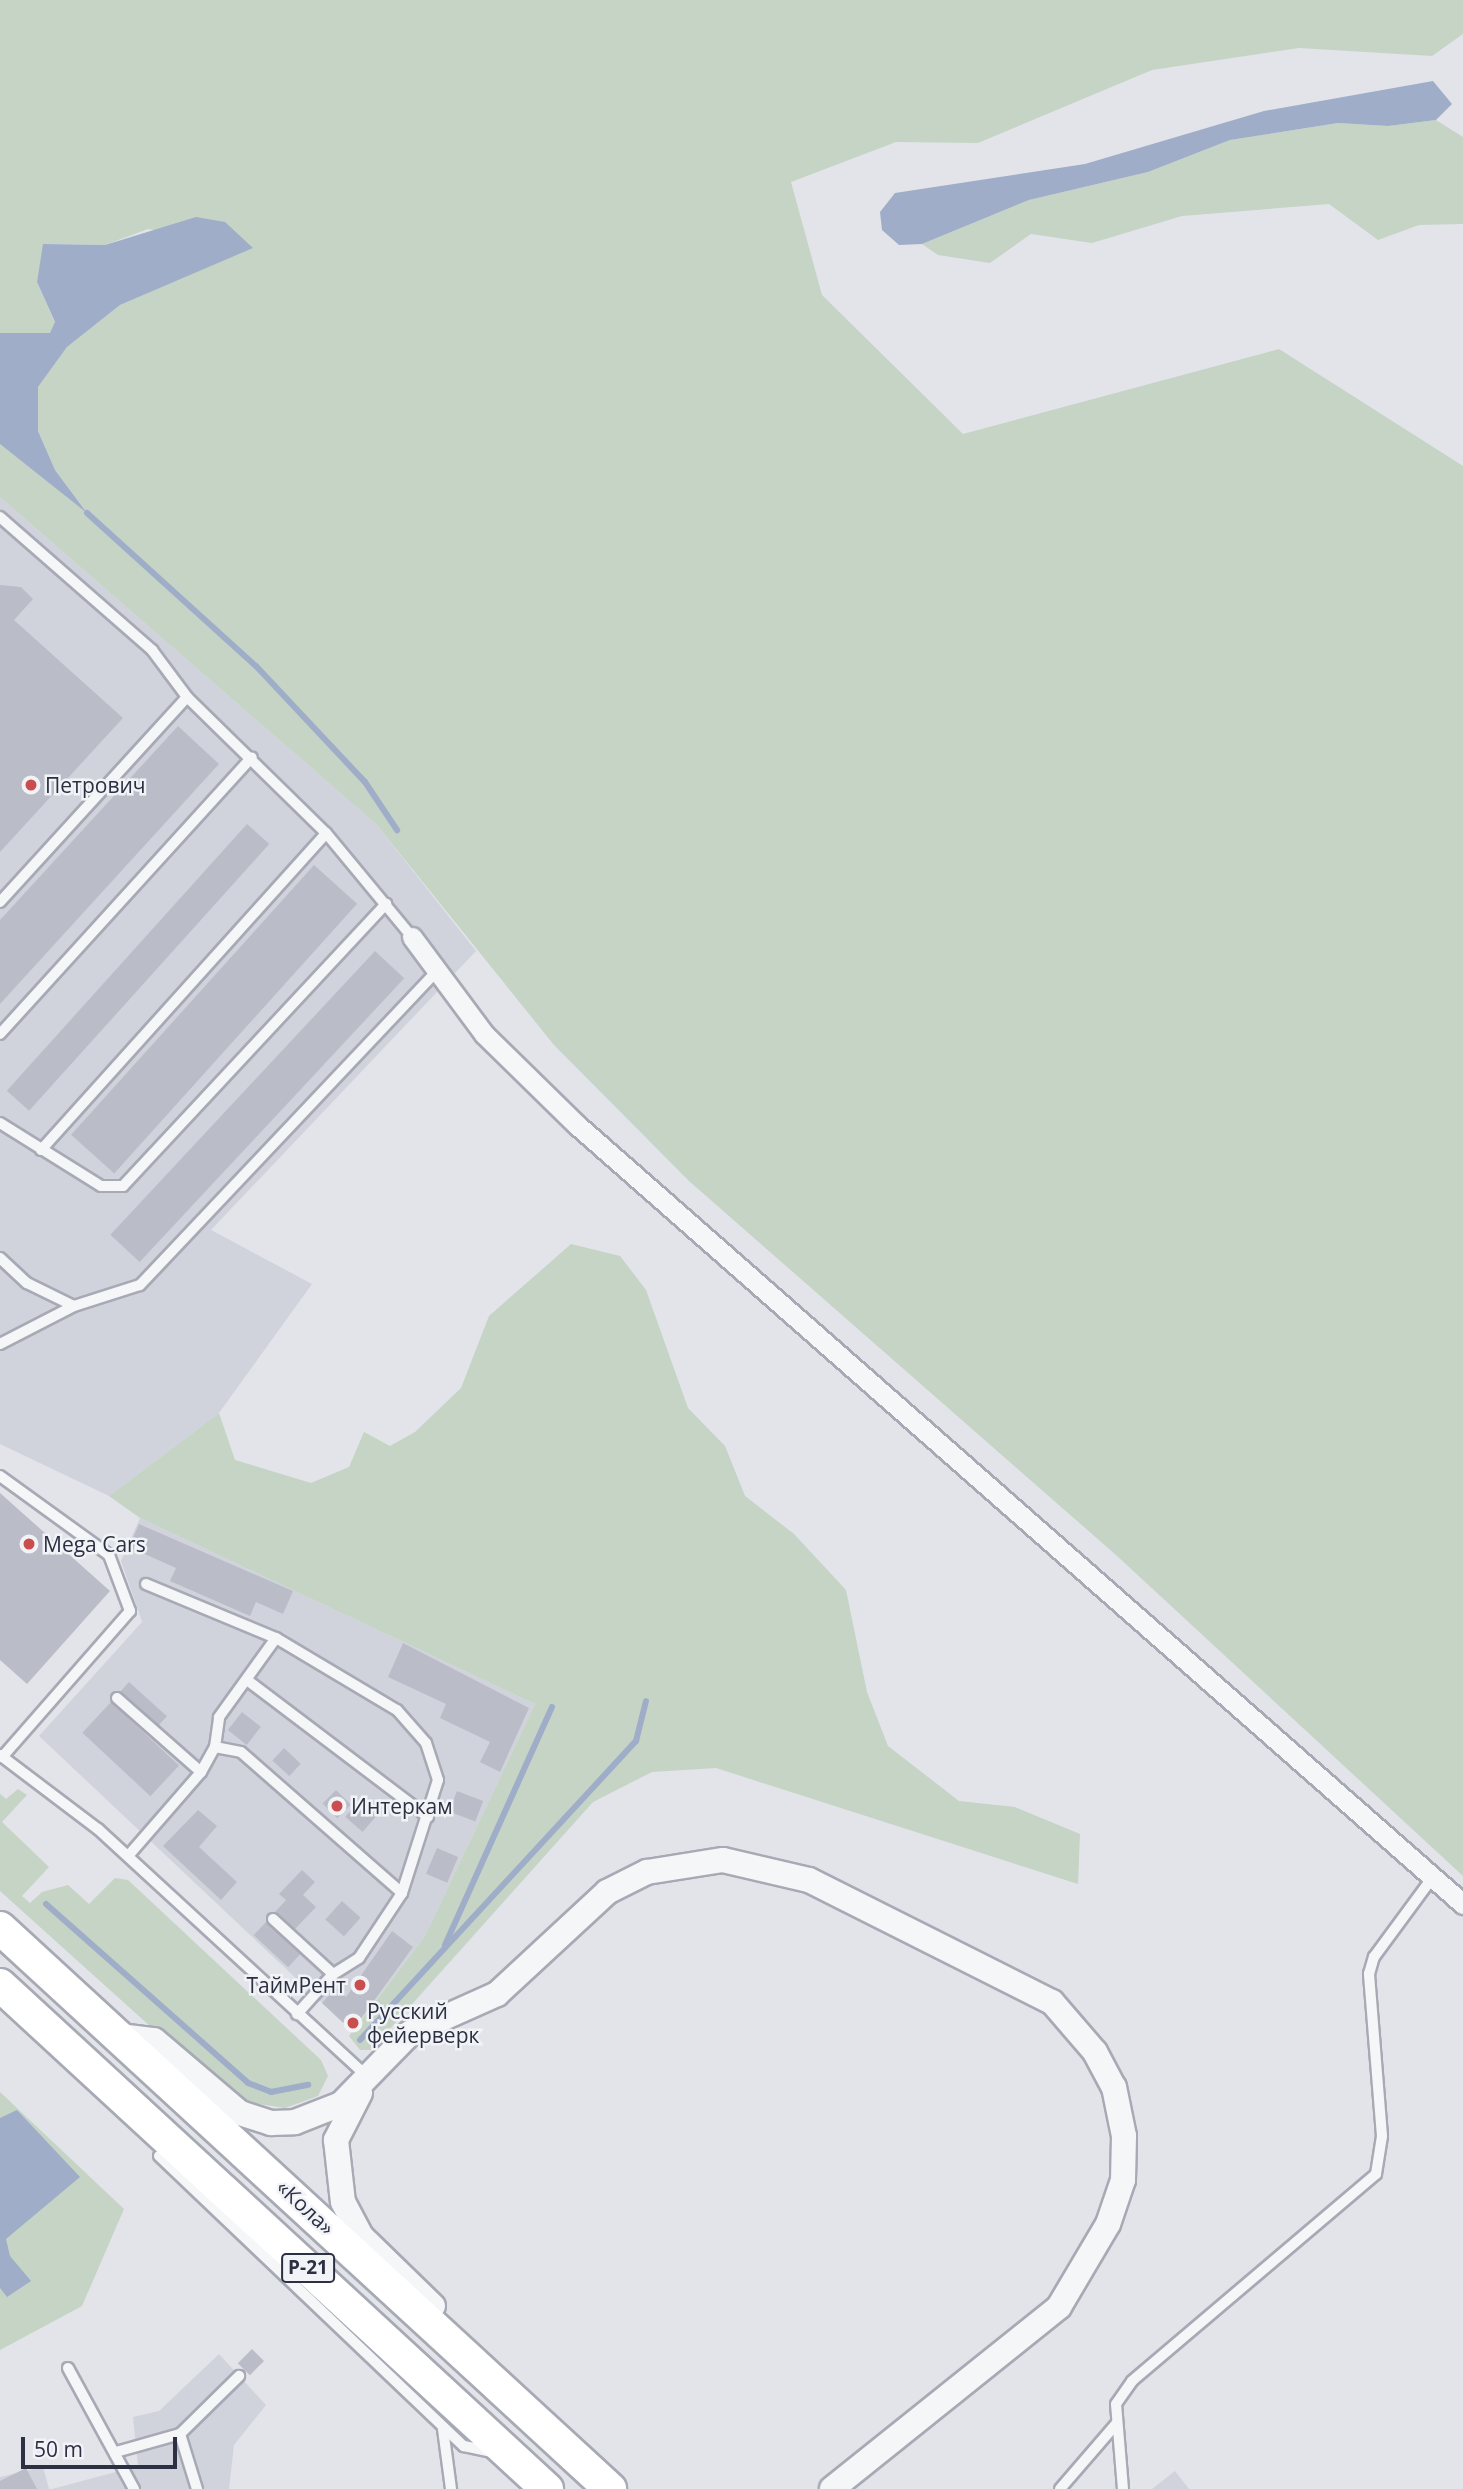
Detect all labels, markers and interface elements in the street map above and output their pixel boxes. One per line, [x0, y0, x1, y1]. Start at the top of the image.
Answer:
place label: Петрович [45, 772, 146, 798]
marker: Петрович [23, 777, 39, 793]
place label: Mega Cars [43, 1531, 146, 1557]
marker: Mega Cars [21, 1536, 37, 1552]
place label: Интеркам [351, 1793, 453, 1819]
marker: Интеркам [329, 1798, 345, 1814]
place label: ТаймРент [246, 1972, 346, 1998]
marker: ТаймРент [352, 1977, 368, 1993]
place label: Русский фейерверк [367, 1998, 479, 2048]
marker: Русский фейерверк [345, 2015, 361, 2031]
street label: «Кола» [272, 2174, 340, 2240]
road number: Р-21 [280, 2252, 336, 2284]
scale bar [24, 2422, 180, 2466]
text: 50 m [34, 2435, 83, 2463]

